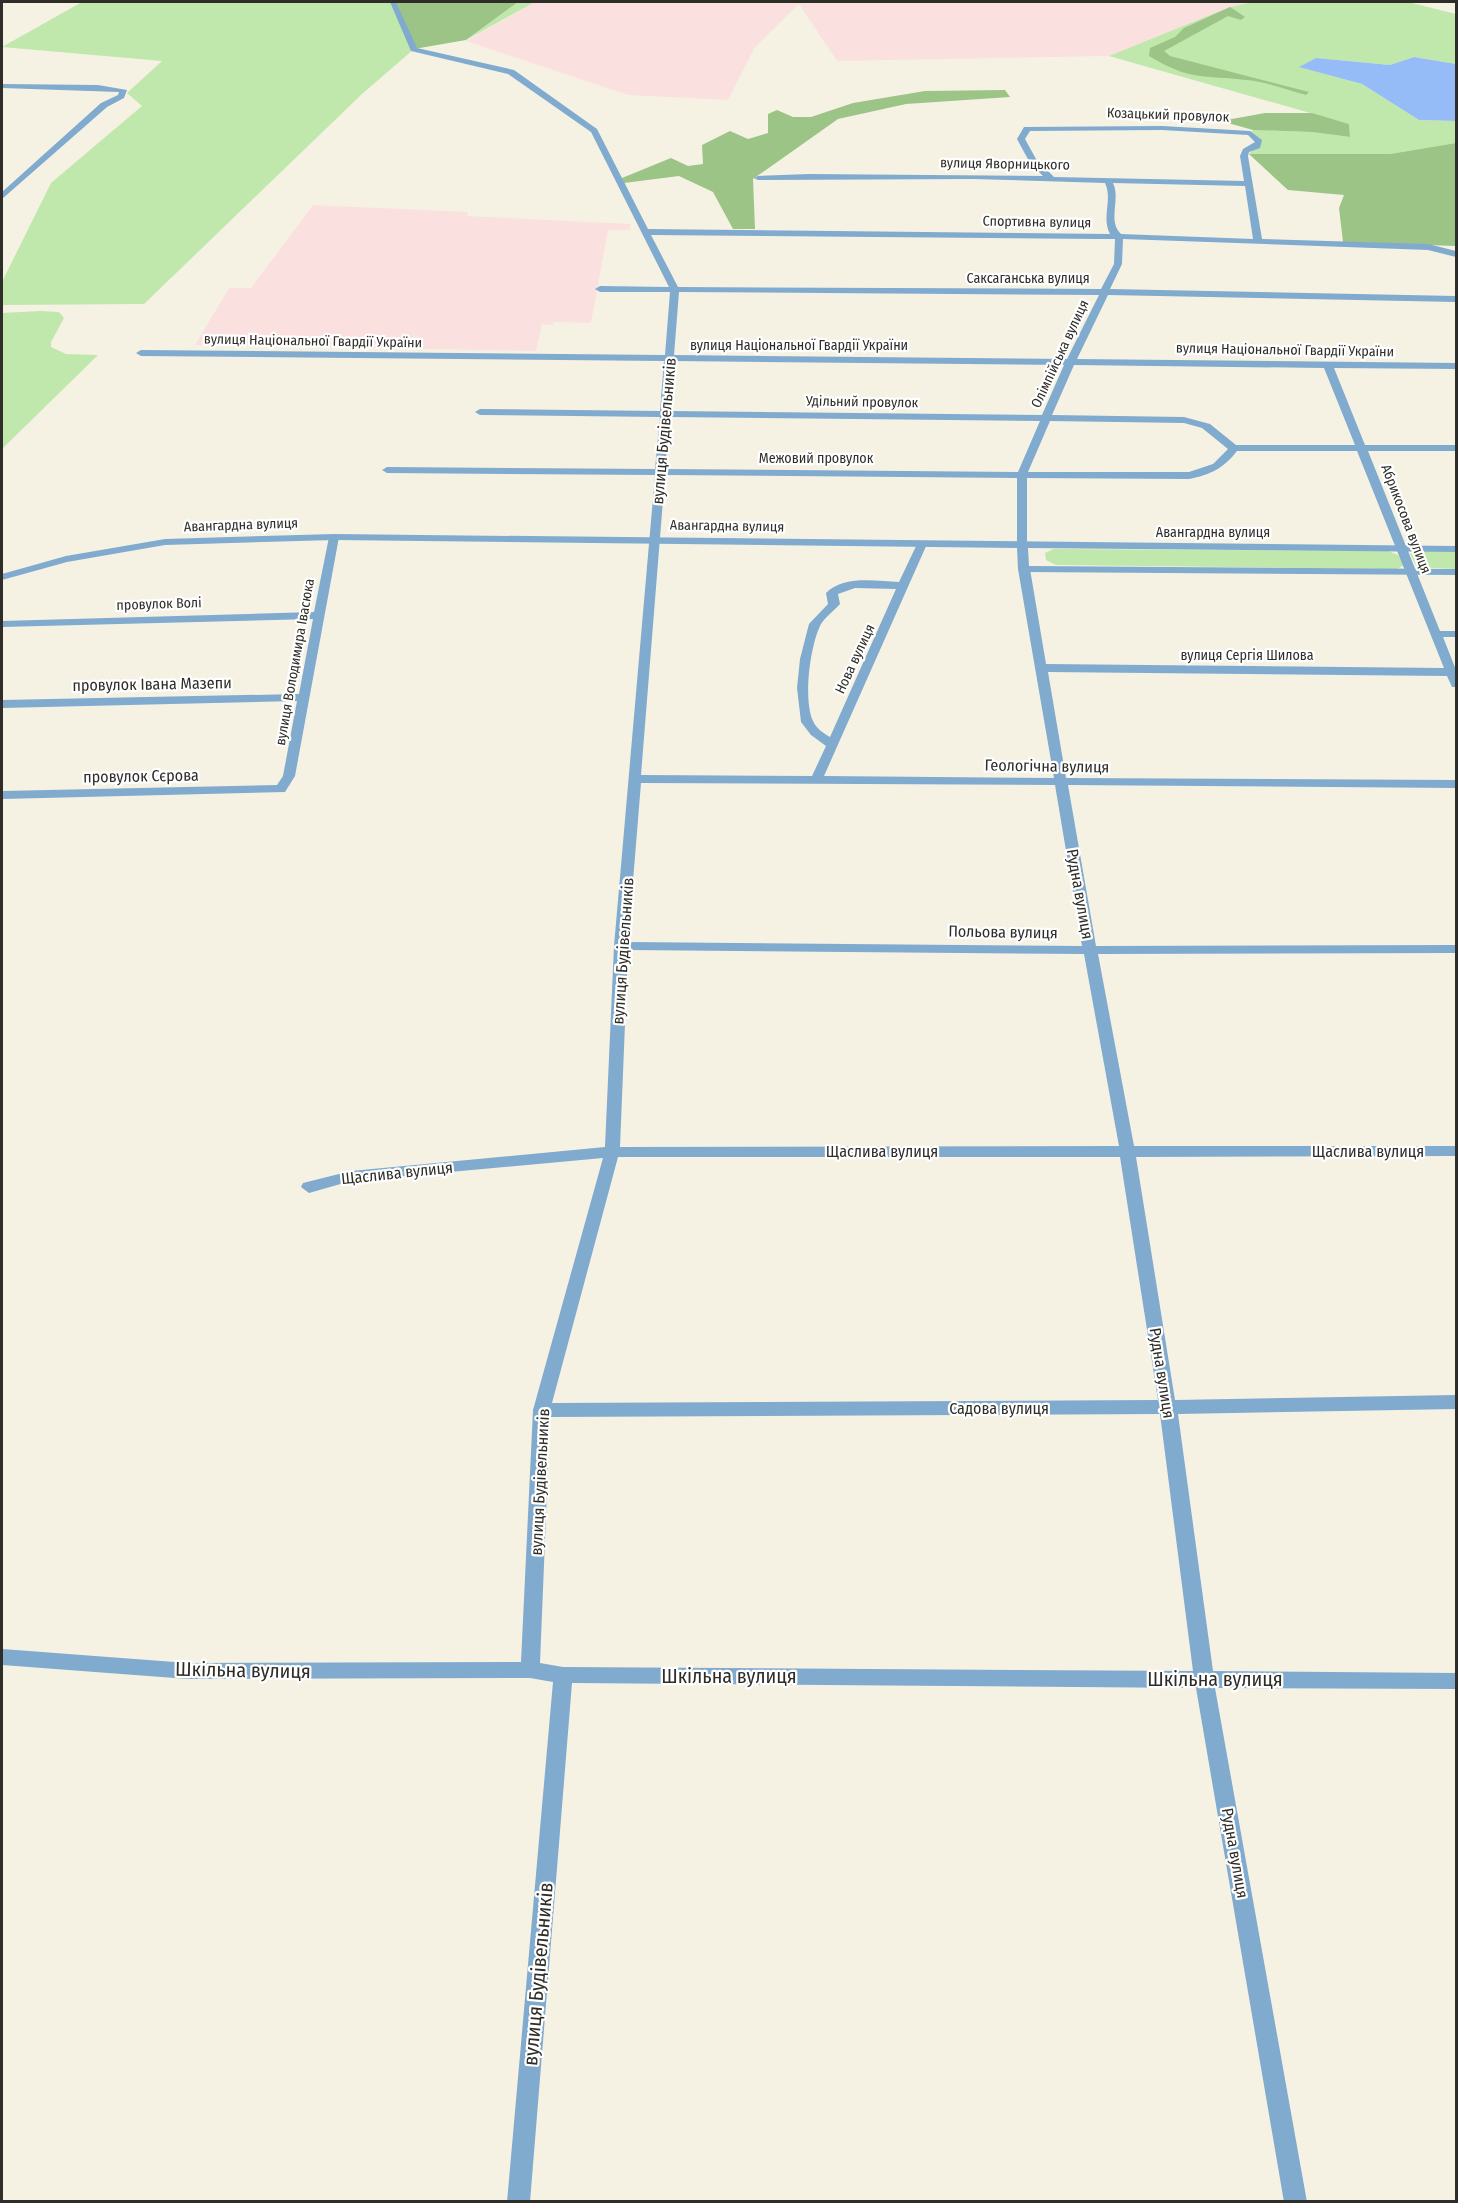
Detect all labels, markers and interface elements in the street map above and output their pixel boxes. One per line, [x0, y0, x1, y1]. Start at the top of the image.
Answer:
street label: Козацький провулок [1107, 104, 1230, 126]
street label: вулиця Яворницького [940, 154, 1070, 174]
street label: Спортивна вулиця [983, 213, 1091, 231]
street label: Саксаганська вулиця [966, 270, 1090, 287]
street label: Олімпійська вулиця [1027, 297, 1093, 411]
street label: вулиця Національної Гвардії України [204, 331, 422, 351]
street label: вулиця Національної Гвардії України [690, 337, 908, 354]
street label: вулиця Національної Гвардії України [1176, 340, 1394, 360]
street label: вулиця Будівельників [648, 357, 680, 505]
street label: Удільний провулок [805, 393, 919, 411]
street label: Межовий провулок [759, 450, 874, 467]
street label: Абрикосова вулиця [1377, 462, 1435, 576]
street label: Авангардна вулиця [184, 515, 298, 535]
street label: Авангардна вулиця [670, 517, 784, 535]
street label: Авангардна вулиця [1156, 524, 1270, 541]
street label: вулиця Володимира Івасюка [272, 577, 318, 747]
street label: провулок Волі [116, 594, 202, 614]
street label: Нова вулиця [831, 621, 879, 697]
street label: вулиця Сергія Шилова [1180, 647, 1314, 664]
street label: провулок Івана Мазепи [72, 673, 232, 695]
street label: Геологічна вулиця [984, 755, 1110, 777]
street label: провулок Сєрова [83, 765, 199, 787]
street label: Рудна вулиця [1063, 847, 1097, 941]
street label: вулиця Будівельників [608, 877, 638, 1025]
street label: Польова вулиця [948, 922, 1058, 942]
street label: Щаслива вулиця [826, 1142, 938, 1161]
street label: Щаслива вулиця [1312, 1142, 1424, 1161]
street label: Щаслива вулиця [340, 1158, 454, 1188]
street label: Рудна вулиця [1145, 1326, 1179, 1420]
street label: Садова вулиця [949, 1399, 1049, 1418]
street label: вулиця Будівельників [527, 1408, 553, 1556]
street label: Шкільна вулиця [175, 1657, 311, 1683]
street label: Шкільна вулиця [661, 1664, 797, 1688]
street label: Шкільна вулиця [1147, 1667, 1283, 1691]
street label: Рудна вулиця [1218, 1806, 1252, 1900]
street label: вулиця Будівельників [518, 1881, 558, 2067]

